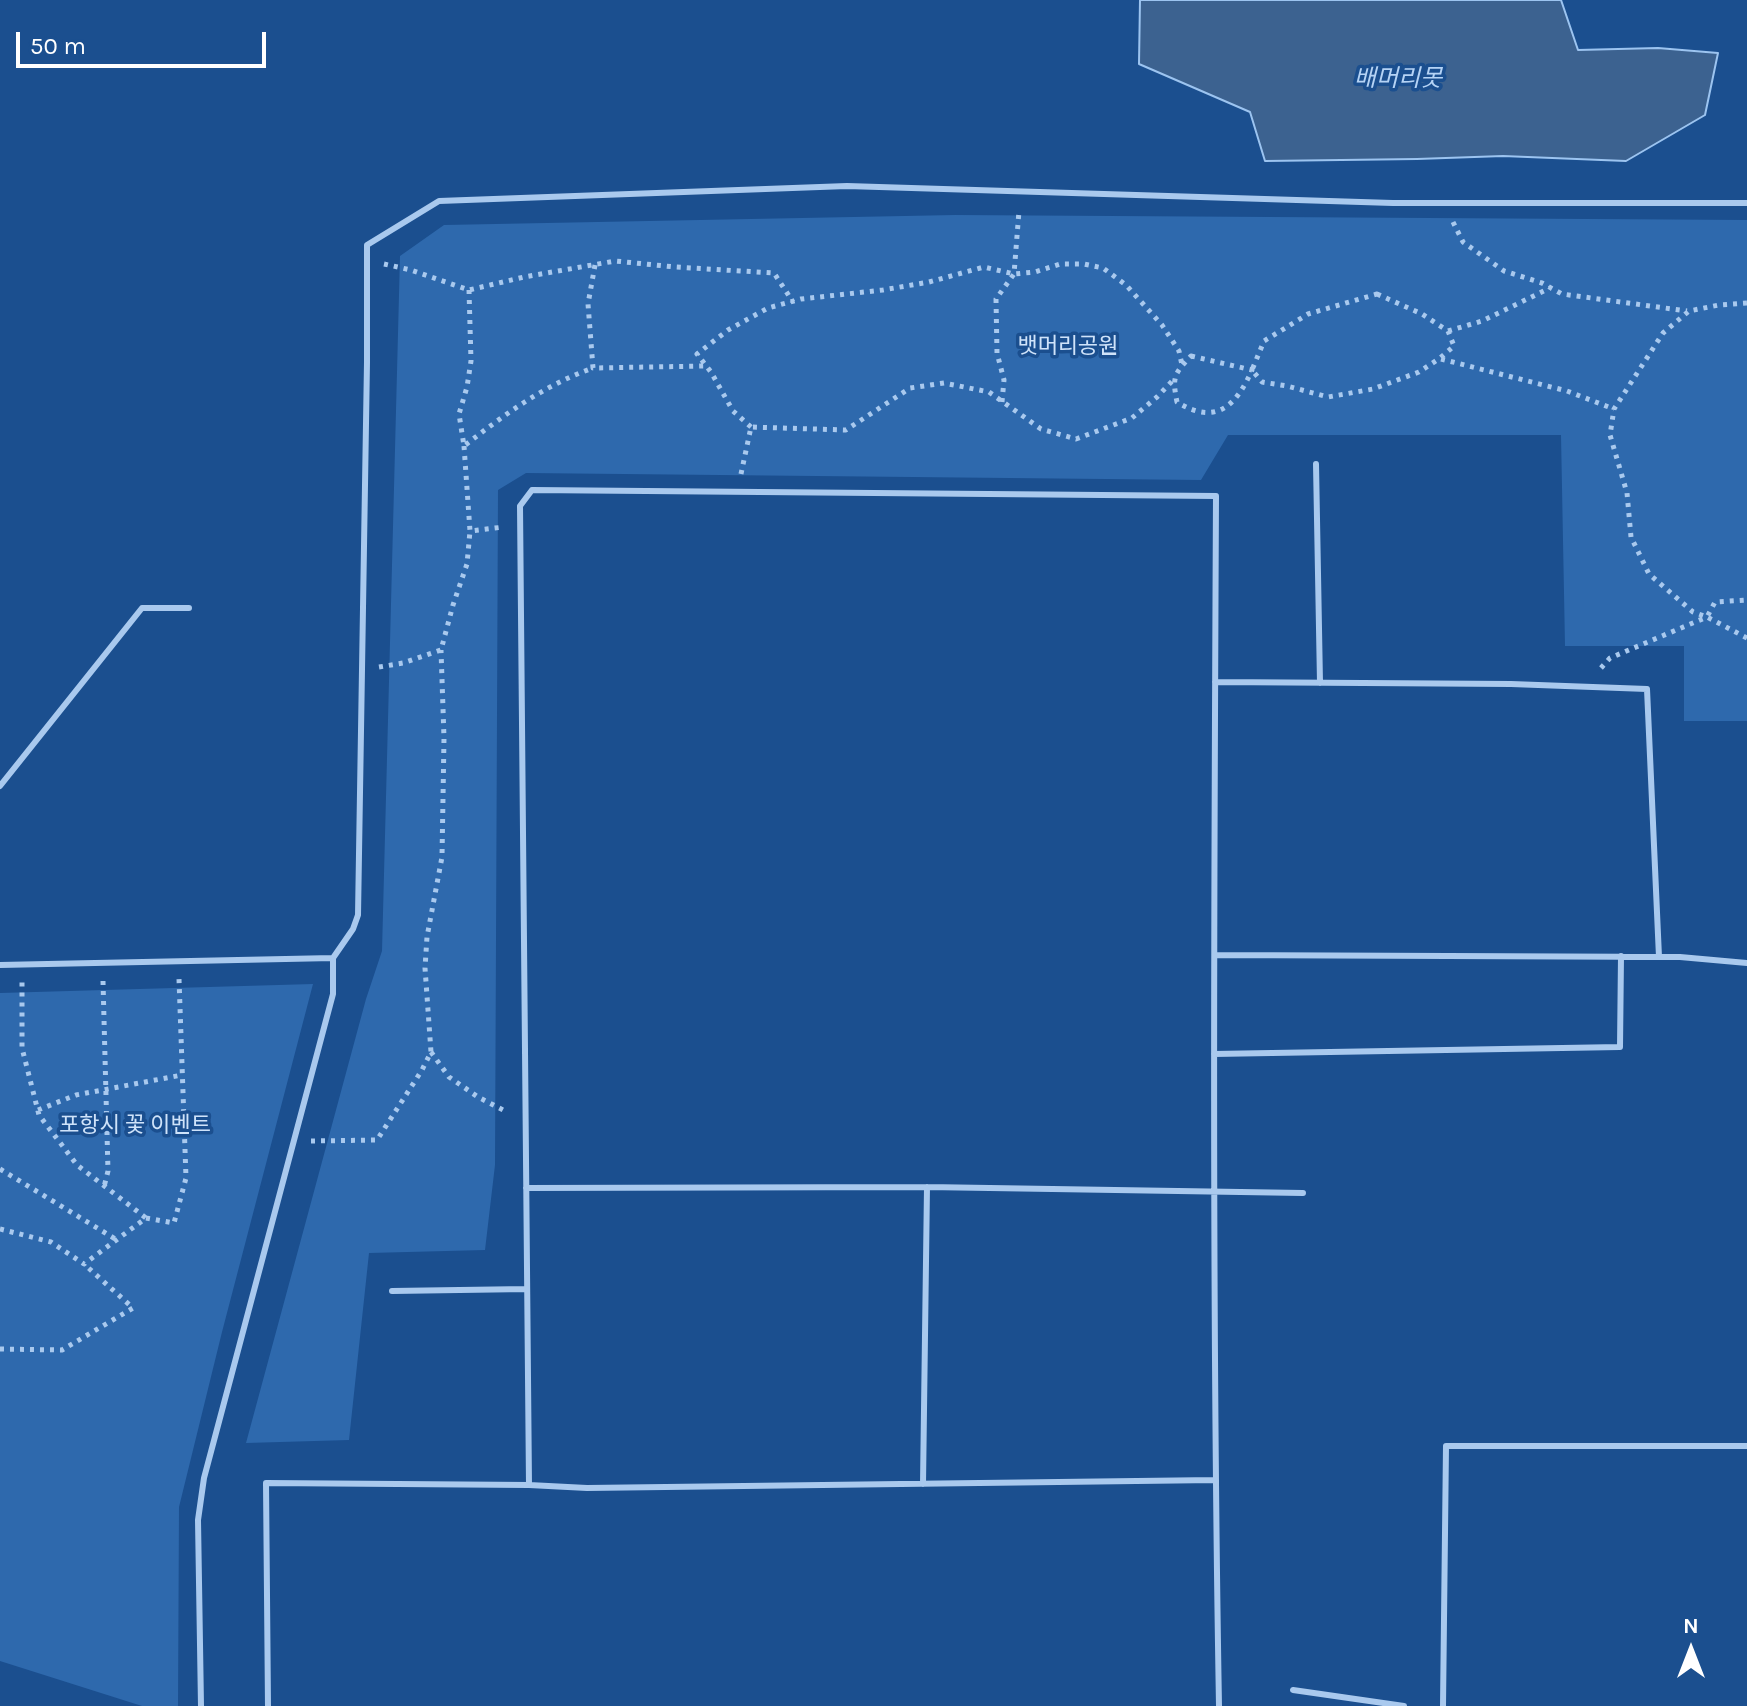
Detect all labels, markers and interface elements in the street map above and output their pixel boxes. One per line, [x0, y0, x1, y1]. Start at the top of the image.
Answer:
scale bar [20, 16, 270, 66]
text: 50 m [30, 32, 86, 60]
water label: 배머리못 [1354, 65, 1442, 93]
park label: 뱃머리공원 [1017, 334, 1119, 360]
park label: 포항시 꽃 이벤트 [59, 1113, 211, 1139]
north arrow [1651, 1610, 1731, 1690]
text: N [1683, 1613, 1699, 1639]

